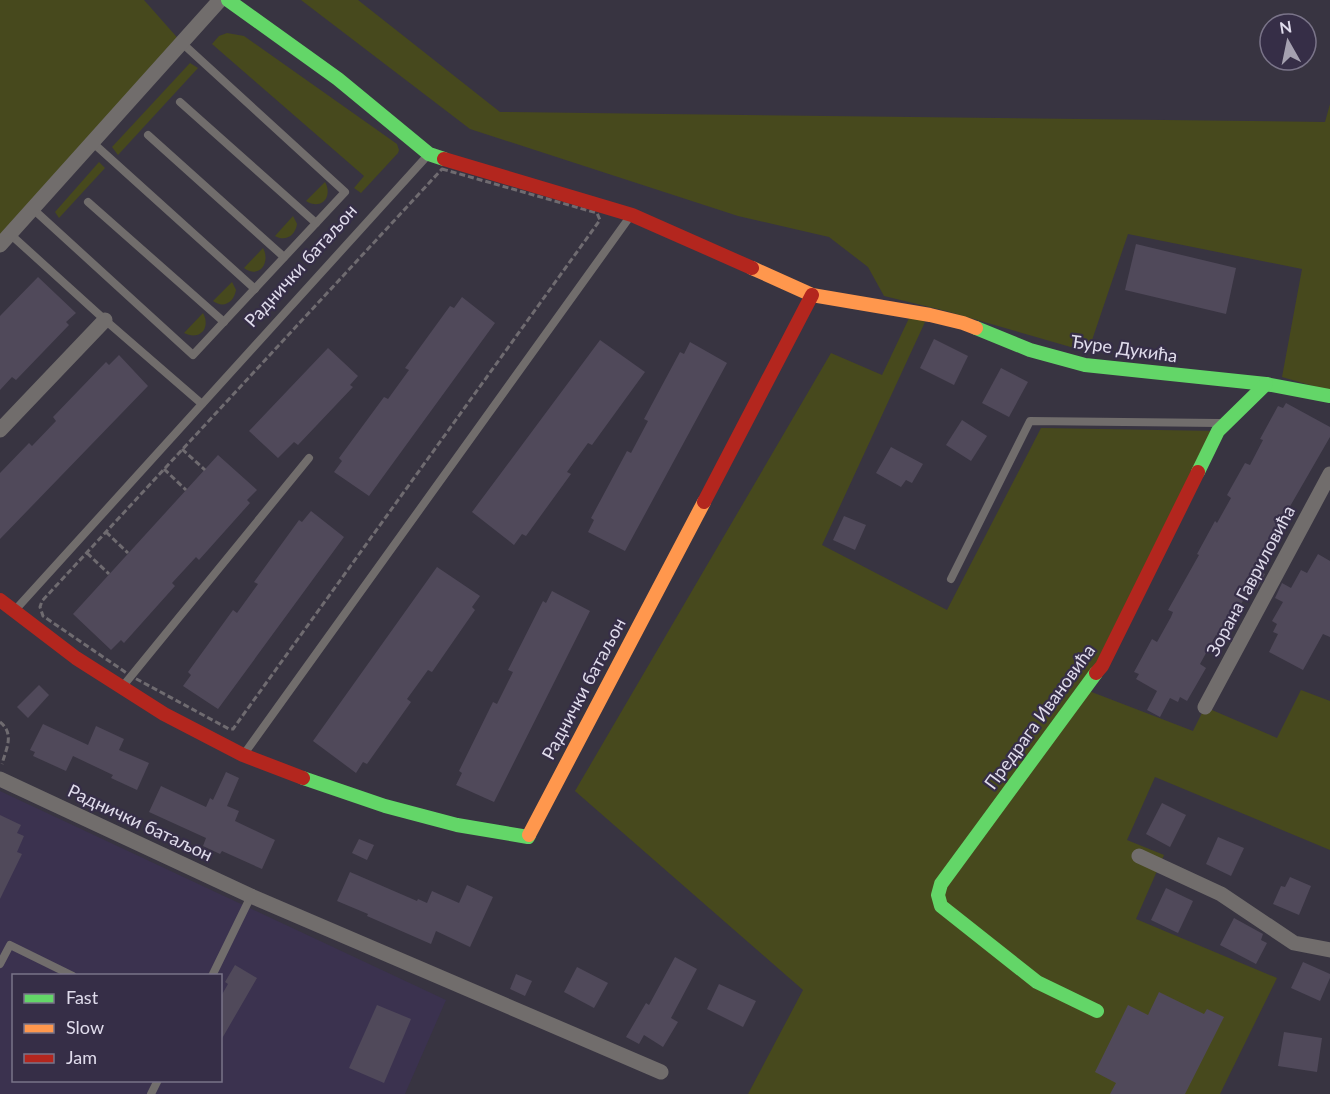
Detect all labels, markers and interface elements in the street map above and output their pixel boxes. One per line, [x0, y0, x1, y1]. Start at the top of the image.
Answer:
north arrow [1258, 12, 1318, 72]
text: N [1278, 16, 1293, 37]
street label: Раднички батаљон [239, 200, 361, 331]
street label: Ђуре Дукића [1069, 330, 1179, 366]
street label: Зорана Гавриловића [1201, 501, 1299, 660]
street label: Раднички батаљон [536, 614, 630, 763]
street label: Предрага Ивановића [979, 640, 1099, 793]
street label: Раднички батаљон [65, 779, 216, 865]
legend [12, 974, 222, 1082]
text: Fast [66, 986, 99, 1008]
text: Slow [66, 1016, 104, 1038]
text: Jam [66, 1046, 97, 1068]

